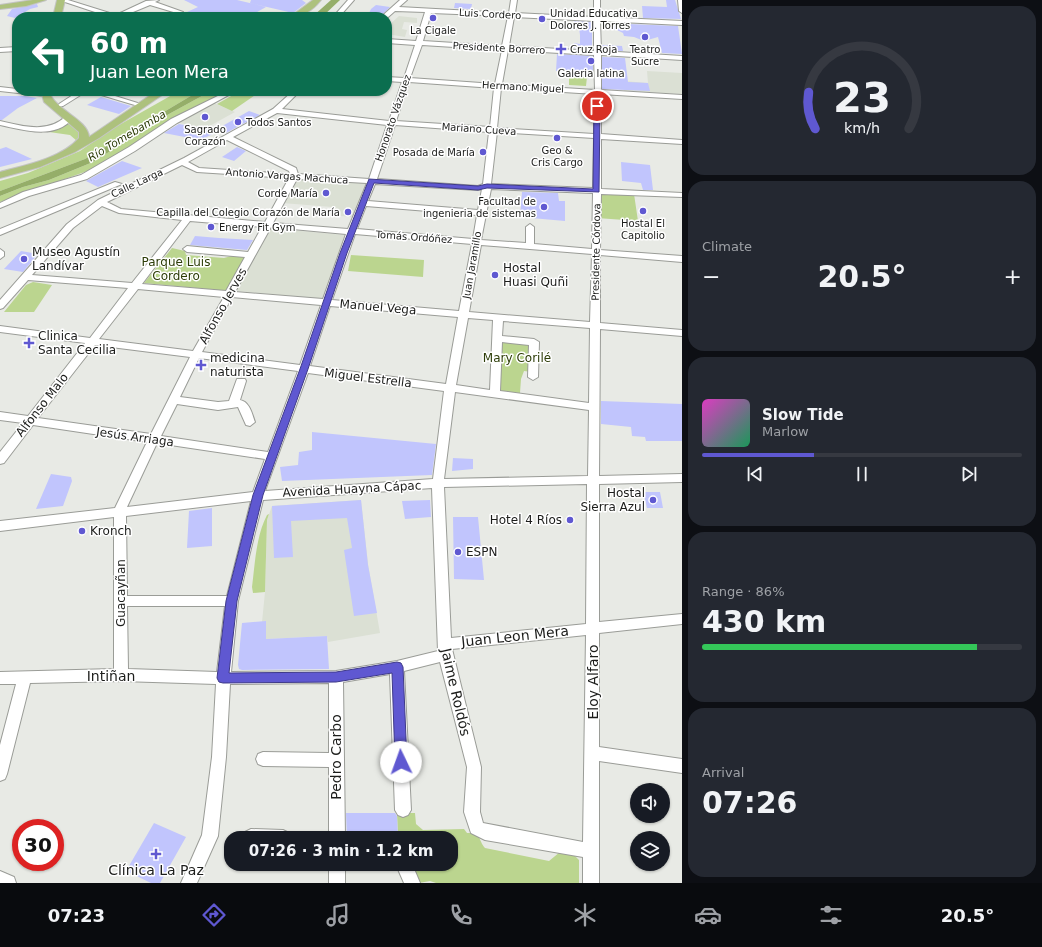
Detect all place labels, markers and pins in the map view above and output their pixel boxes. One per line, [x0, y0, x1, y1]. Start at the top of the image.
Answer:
place label: Unidad Educativa Dolores J. Torres [550, 8, 638, 31]
marker: La Cigale [428, 13, 438, 23]
marker: Unidad Educativa Dolores J. Torres [537, 14, 547, 24]
place label: La Cigale [410, 25, 456, 36]
marker: Teatro Sucre [640, 32, 650, 42]
marker: Cruz Roja [555, 43, 567, 55]
place label: Cruz Roja [570, 44, 617, 55]
place label: Teatro Sucre [629, 44, 660, 67]
marker: Galeria latina [586, 56, 596, 66]
place label: Galeria latina [557, 68, 625, 79]
pin [580, 89, 614, 123]
marker: Sagrado Corazón [200, 112, 210, 122]
marker: Todos Santos [233, 117, 243, 127]
place label: Todos Santos [245, 117, 311, 128]
place label: Sagrado Corazón [184, 124, 226, 147]
marker: Geo & Cris Cargo [552, 133, 562, 143]
place label: Geo & Cris Cargo [531, 145, 583, 168]
place label: Posada de María [393, 147, 475, 158]
marker: Posada de María [478, 147, 488, 157]
place label: Corde María [258, 188, 318, 199]
marker: Corde María [321, 188, 331, 198]
place label: Facultad de ingenieria de sistemas [423, 196, 536, 219]
marker: Facultad de ingenieria de sistemas [539, 202, 549, 212]
marker: Hostal El Capitolio [638, 206, 648, 216]
place label: Capilla del Colegio Corazón de María [156, 207, 340, 218]
marker: Capilla del Colegio Corazón de María [343, 207, 353, 217]
place label: Hostal El Capitolio [621, 218, 665, 241]
marker: Energy Fit Gym [206, 222, 216, 232]
place label: Energy Fit Gym [219, 222, 296, 233]
place label: Museo Agustín Landívar [32, 245, 120, 273]
marker: Museo Agustín Landívar [19, 254, 29, 264]
place label: Hostal Huasi Quñi [503, 261, 568, 289]
marker: Hostal Huasi Quñi [490, 270, 500, 280]
place label: Clinica Santa Cecilia [38, 329, 116, 357]
marker: Clinica Santa Cecilia [23, 337, 35, 349]
place label: medicina naturista [210, 351, 265, 379]
marker: medicina naturista [195, 359, 207, 371]
place label: Hostal Sierra Azul [580, 486, 645, 514]
marker: Hostal Sierra Azul [648, 495, 658, 505]
place label: Hotel 4 Ríos [490, 513, 562, 527]
marker: Hotel 4 Ríos [565, 515, 575, 525]
place label: Kronch [90, 524, 132, 538]
marker: Kronch [77, 526, 87, 536]
place label: ESPN [466, 545, 497, 559]
marker: ESPN [453, 547, 463, 557]
marker: Clínica La Paz [150, 848, 162, 860]
place label: Clínica La Paz [108, 862, 204, 878]

